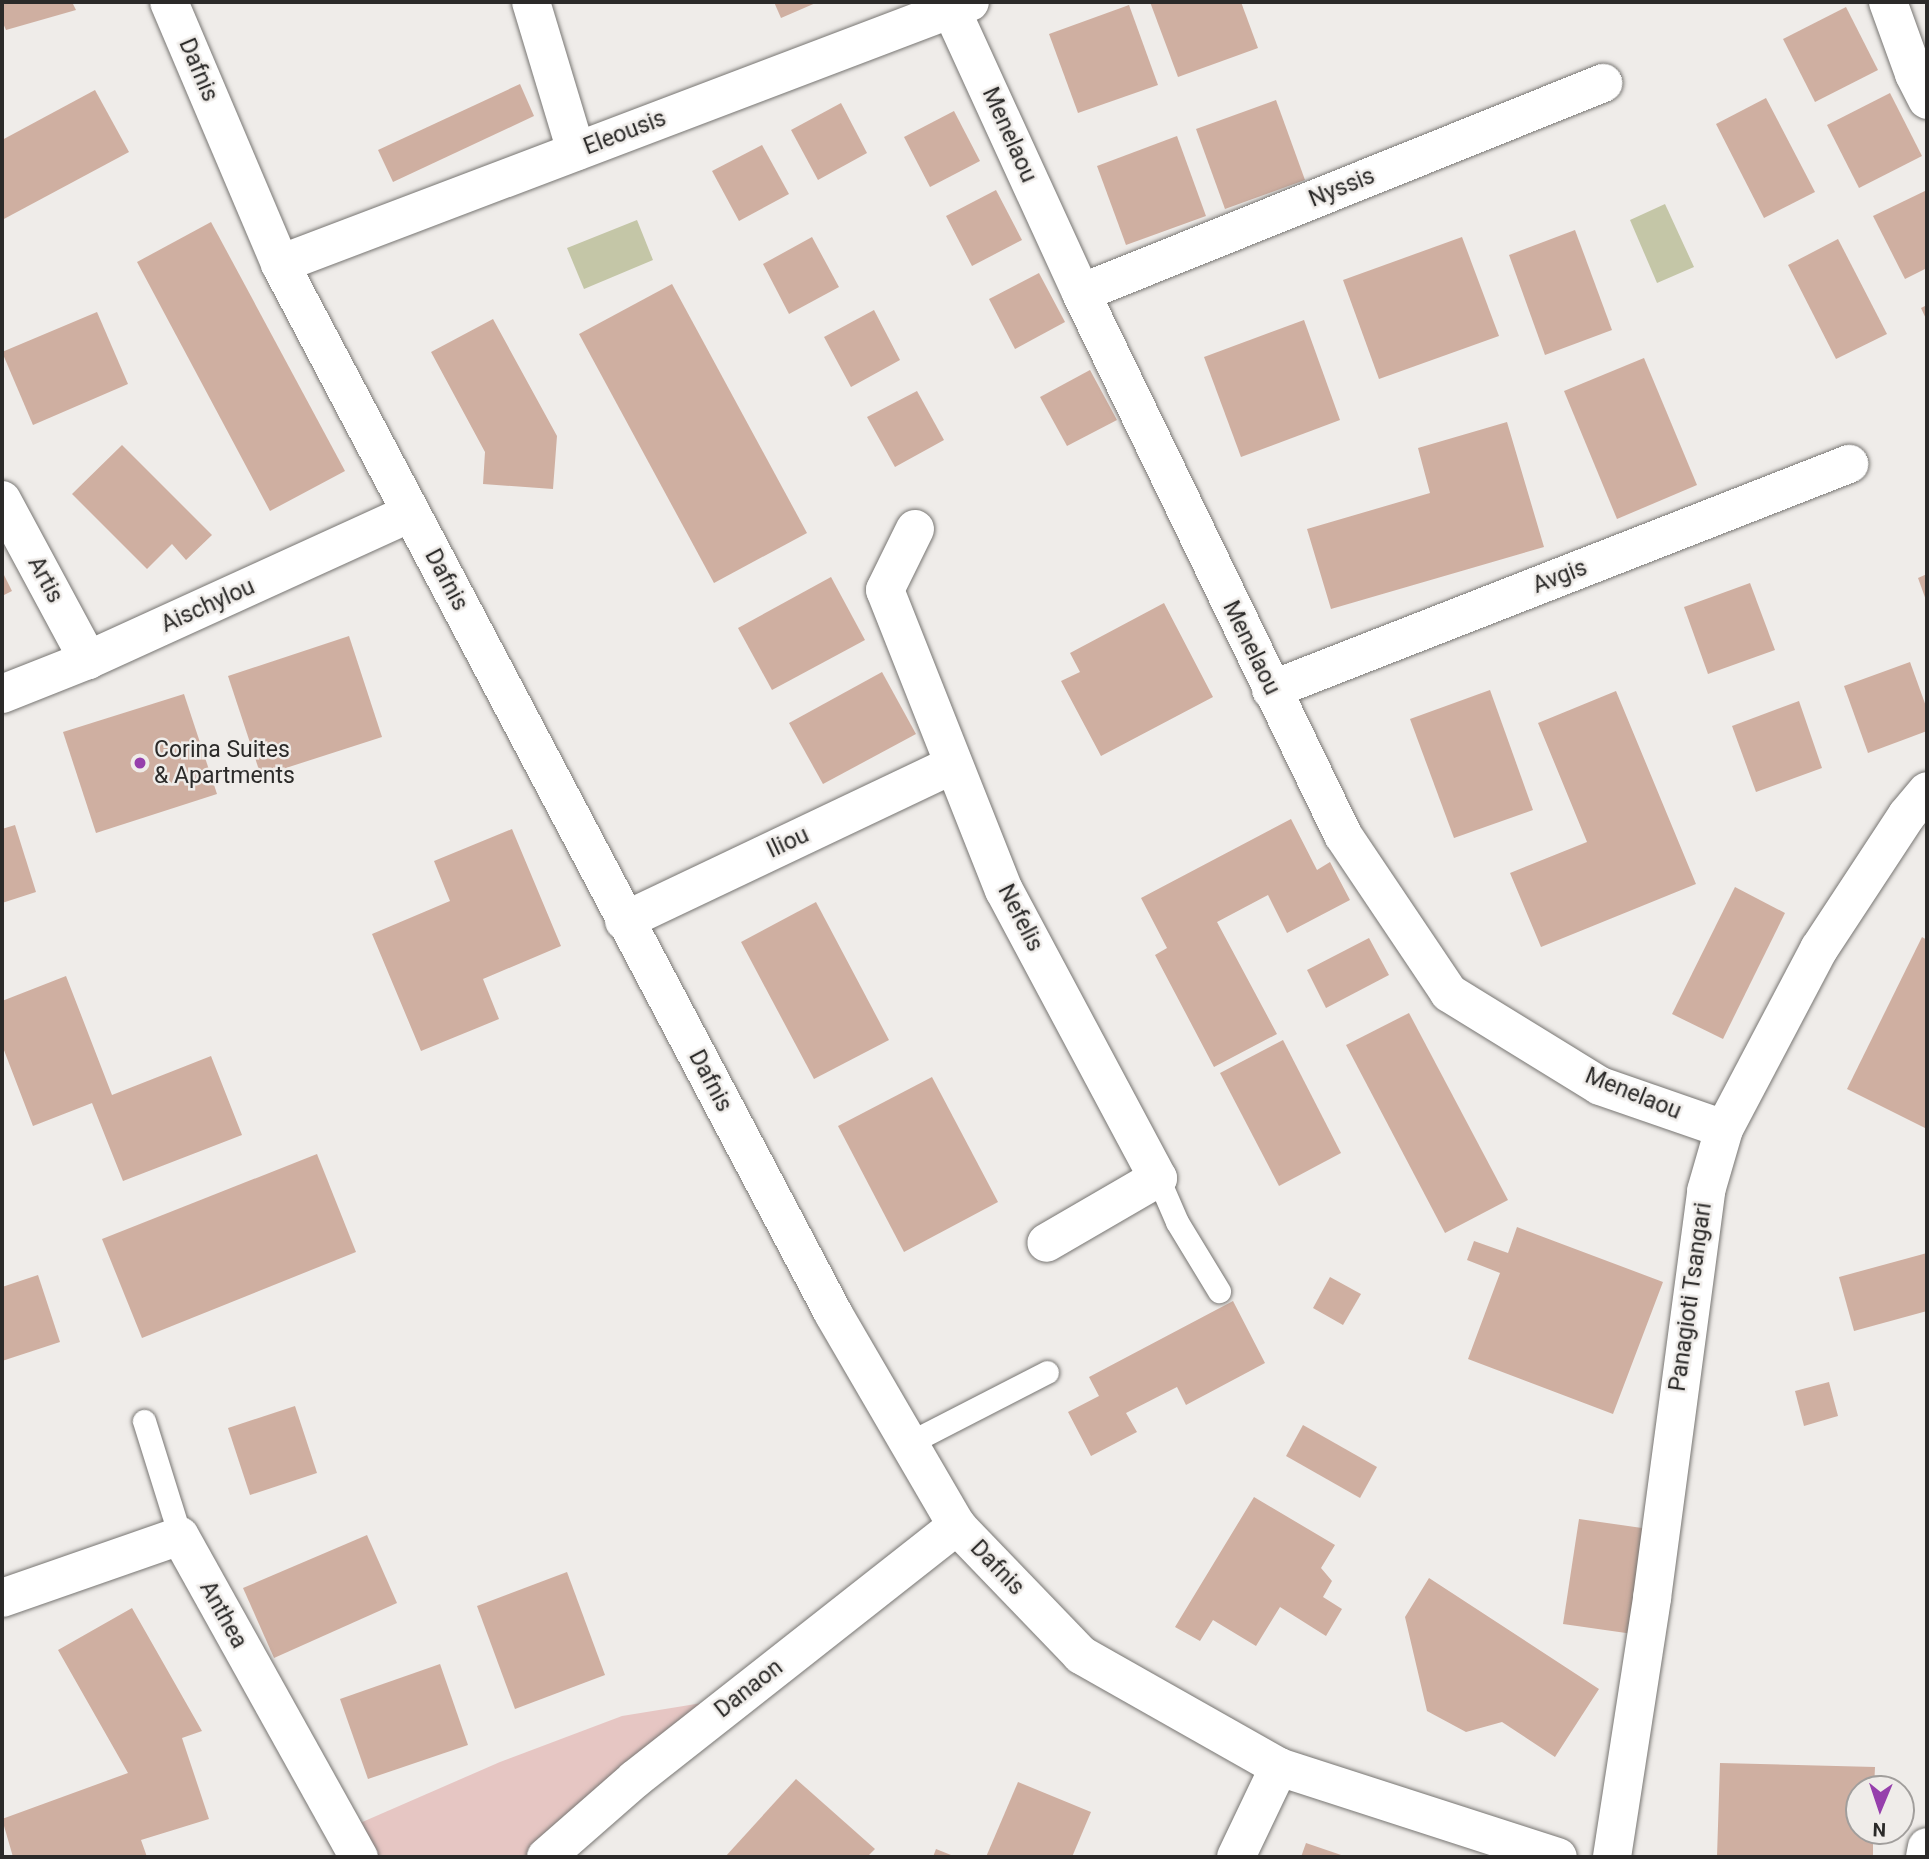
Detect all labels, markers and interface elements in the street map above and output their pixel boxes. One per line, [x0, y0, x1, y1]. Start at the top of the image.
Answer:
street label: Dafnis [172, 34, 224, 106]
street label: Menelaou [976, 83, 1042, 187]
street label: Eleousis [580, 105, 670, 161]
street label: Nyssis [1305, 162, 1379, 214]
street label: Dafnis [418, 544, 474, 616]
street label: Artis [21, 552, 69, 608]
street label: Avgis [1529, 554, 1591, 600]
street label: Aischylou [157, 573, 259, 639]
street label: Menelaou [1216, 597, 1286, 699]
place label: Corina Suites & Apartments [154, 736, 295, 790]
marker: Corina Suites & Apartments [132, 755, 148, 771]
street label: Iliou [763, 821, 813, 865]
street label: Nefelis [991, 880, 1049, 956]
street label: Dafnis [682, 1045, 738, 1117]
street label: Menelaou [1581, 1062, 1685, 1126]
street label: Panagioti Tsangari [1664, 1201, 1718, 1393]
street label: Dafnis [964, 1535, 1030, 1601]
street label: Anthea [193, 1577, 253, 1653]
street label: Danaon [710, 1654, 788, 1724]
north arrow [1845, 1775, 1915, 1845]
text: N [1872, 1818, 1886, 1841]

